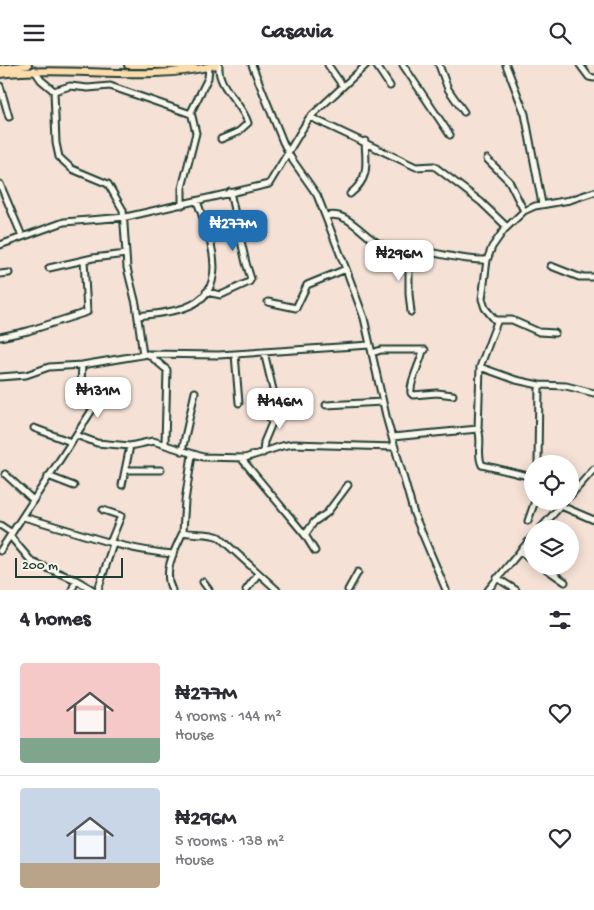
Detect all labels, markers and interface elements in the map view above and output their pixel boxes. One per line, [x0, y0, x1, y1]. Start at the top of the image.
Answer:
icon: menu [20, 19, 48, 47]
icon: search [546, 19, 574, 47]
text: Casavia [261, 20, 333, 46]
pin: ₦277M [198, 209, 268, 252]
text: ₦277M [209, 216, 257, 235]
pin: ₦296M [364, 239, 434, 282]
text: ₦296M [376, 246, 422, 265]
pin: ₦131M [63, 377, 133, 419]
text: ₦131M [76, 383, 120, 402]
pin: ₦146M [245, 387, 315, 430]
text: ₦146M [258, 394, 302, 413]
map controls [524, 455, 579, 575]
button: locate [524, 455, 579, 510]
button: layers [524, 520, 579, 575]
scale bar [15, 555, 122, 578]
text: 200 m [22, 558, 58, 575]
icon: filters [546, 606, 574, 634]
text: 4 homes [20, 608, 91, 633]
icon: home [60, 683, 120, 743]
text: ₦277M [175, 683, 237, 708]
icon: heart [546, 699, 574, 727]
text: 4 rooms · 144 m² [175, 708, 282, 727]
text: House [175, 727, 214, 746]
icon: home [60, 808, 120, 868]
text: ₦296M [175, 808, 236, 833]
icon: heart [546, 824, 574, 852]
text: 5 rooms · 138 m² [175, 833, 284, 852]
text: House [175, 852, 214, 871]

